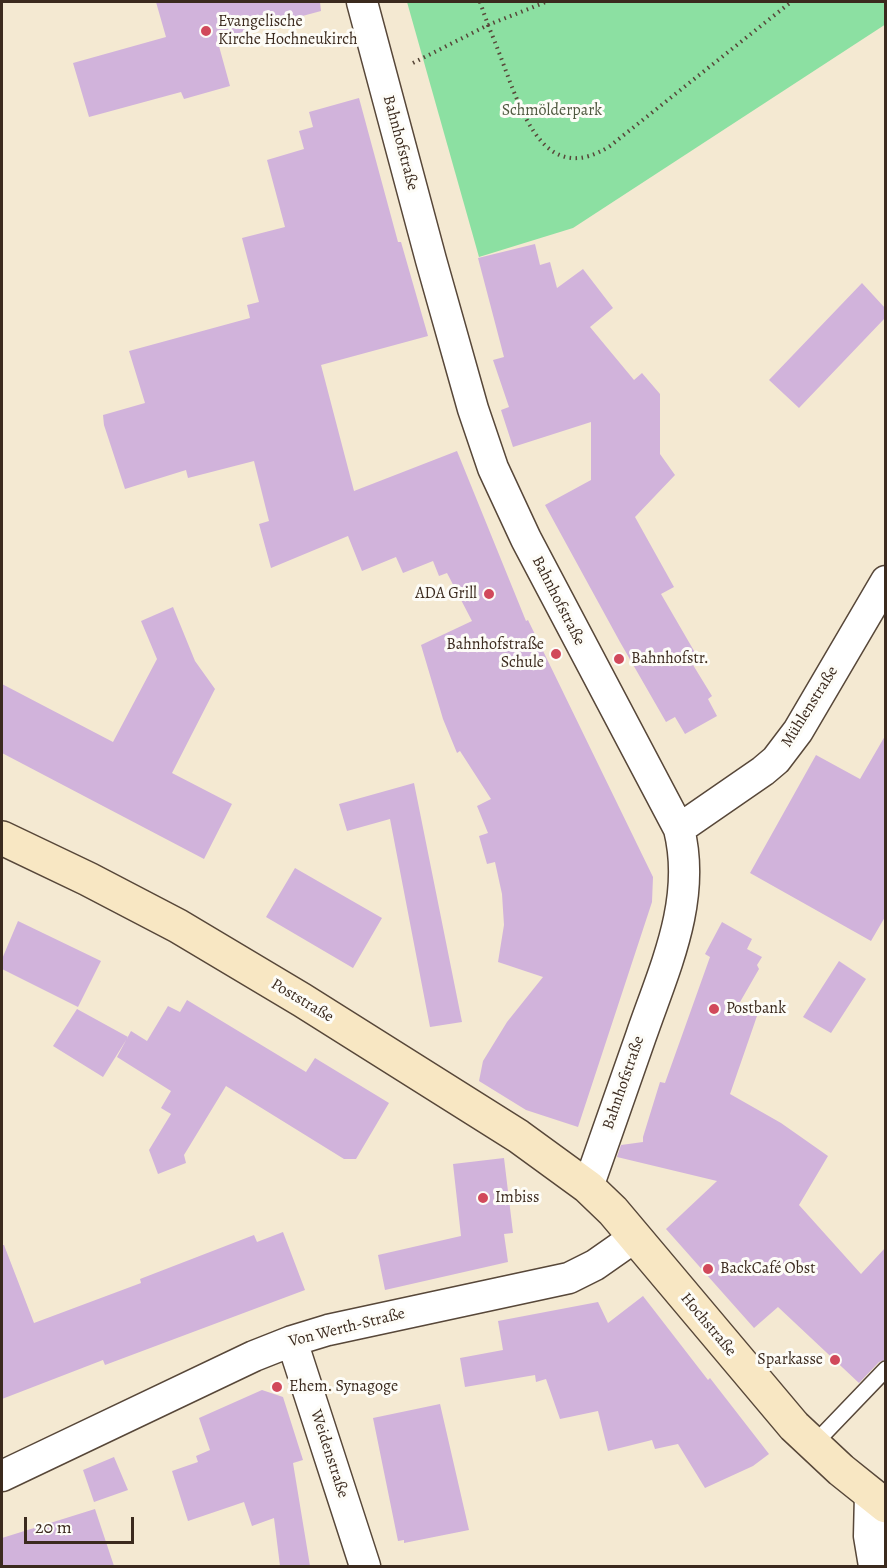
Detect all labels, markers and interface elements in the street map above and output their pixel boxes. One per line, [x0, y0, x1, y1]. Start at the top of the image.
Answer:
place label: Evangelische Kirche Hochneukirch [218, 12, 358, 50]
marker: Evangelische Kirche Hochneukirch [199, 24, 213, 38]
street label: Bahnhofstraße [378, 93, 422, 193]
park label: Schmölderpark [502, 101, 602, 121]
street label: Bahnhofstraße [527, 553, 589, 649]
place label: ADA Grill [415, 584, 477, 604]
marker: ADA Grill [482, 587, 496, 601]
place label: Bahnhofstraße Schule [446, 635, 544, 673]
marker: Bahnhofstraße Schule [549, 647, 563, 661]
place label: Bahnhofstr. [631, 649, 709, 669]
marker: Bahnhofstr. [612, 652, 626, 666]
street label: Mühlenstraße [777, 663, 843, 751]
street label: Poststraße [267, 975, 337, 1027]
place label: Postbank [726, 999, 786, 1019]
marker: Postbank [707, 1002, 721, 1016]
street label: Bahnhofstraße [599, 1034, 649, 1132]
place label: Imbiss [495, 1188, 539, 1208]
marker: Imbiss [476, 1191, 490, 1205]
place label: BackCafé Obst [720, 1259, 815, 1279]
marker: BackCafé Obst [701, 1262, 715, 1276]
street label: Hochstraße [676, 1289, 740, 1361]
street label: Von Werth-Straße [287, 1304, 407, 1352]
place label: Sparkasse [757, 1350, 823, 1370]
marker: Sparkasse [828, 1353, 842, 1367]
place label: Ehem. Synagoge [289, 1377, 398, 1397]
marker: Ehem. Synagoge [270, 1380, 284, 1394]
street label: Weidenstraße [306, 1407, 352, 1501]
scale bar [27, 1505, 136, 1543]
text: 20 m [35, 1515, 72, 1539]

